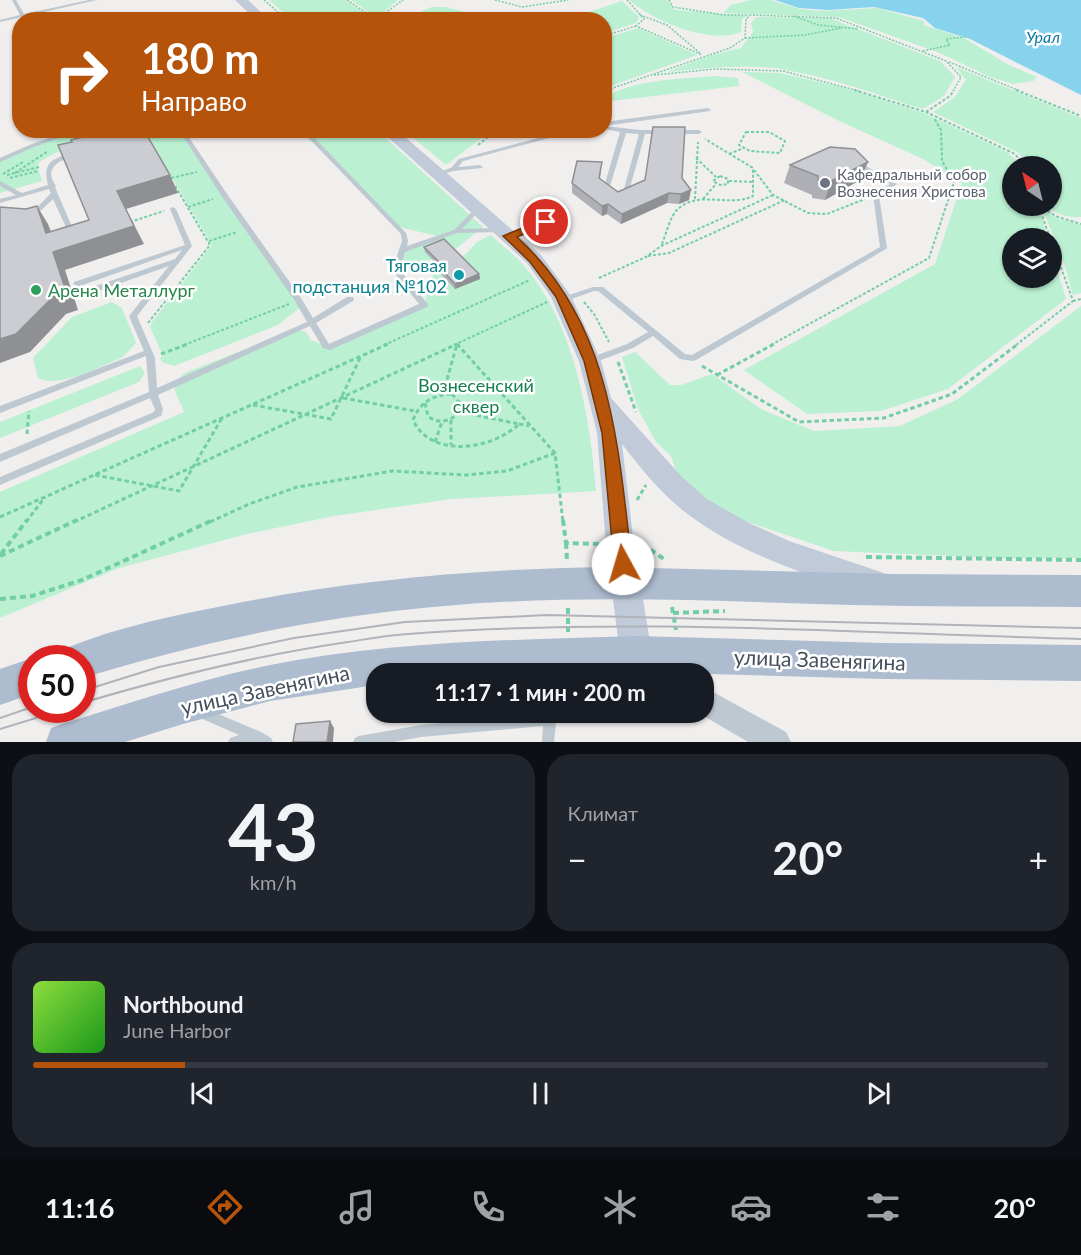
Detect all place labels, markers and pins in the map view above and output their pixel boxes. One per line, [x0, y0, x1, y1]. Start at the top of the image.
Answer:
place label: Кафедральный собор Вознесения Христова [837, 165, 987, 200]
marker: Кафедральный собор Вознесения Христова [818, 176, 832, 190]
pin [520, 196, 571, 247]
place label: Тяговая подстанция №102 [292, 254, 447, 297]
marker: Тяговая подстанция №102 [452, 268, 466, 282]
place label: Арена Металлург [48, 279, 196, 301]
marker: Арена Металлург [29, 283, 43, 297]

